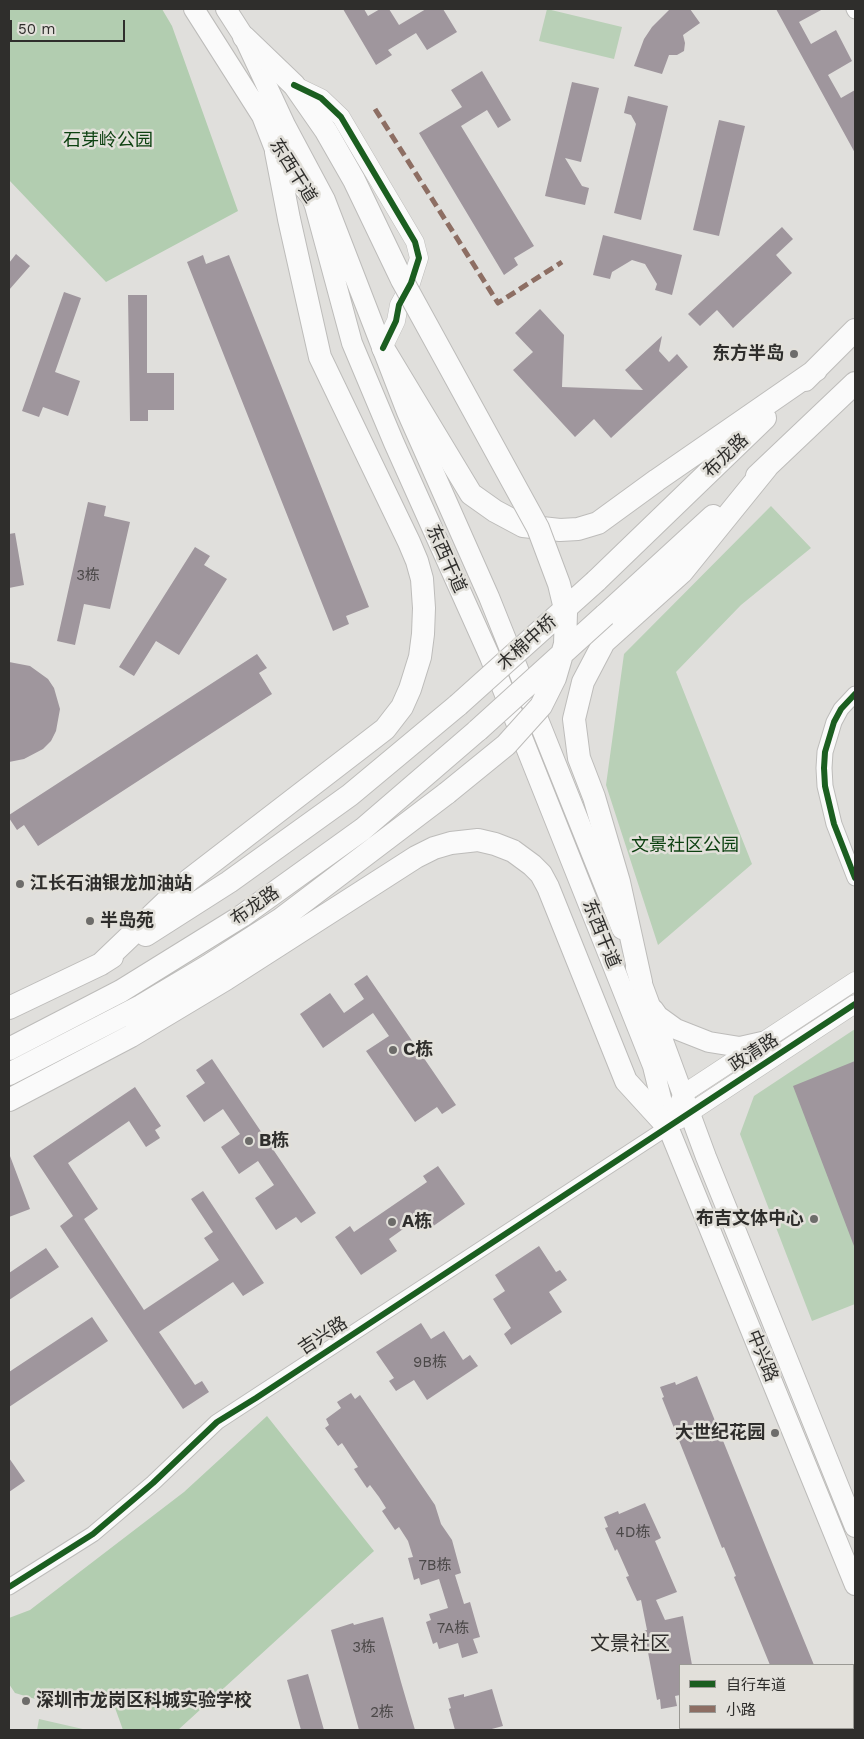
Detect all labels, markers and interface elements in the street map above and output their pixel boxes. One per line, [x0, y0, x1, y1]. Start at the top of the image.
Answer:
scale bar [12, 10, 128, 42]
text: 50 m [18, 20, 55, 38]
park label: 石芽岭公园 [63, 130, 153, 152]
street label: 东西干道 [265, 135, 321, 207]
place label: 东方半岛 [712, 343, 784, 365]
marker: 东方半岛 [788, 348, 800, 360]
street label: 布龙路 [699, 429, 753, 483]
street label: 东西干道 [421, 522, 471, 596]
house number: 3栋 [76, 567, 100, 585]
street label: 木棉中桥 [493, 611, 561, 675]
park label: 文景社区公园 [631, 835, 739, 857]
place label: 江长石油银龙加油站 [30, 873, 192, 895]
marker: 江长石油银龙加油站 [14, 878, 26, 890]
street label: 布龙路 [227, 882, 283, 930]
street label: 东西干道 [578, 897, 624, 971]
place label: 半岛苑 [100, 910, 154, 932]
marker: 半岛苑 [84, 915, 96, 927]
street label: 政清路 [725, 1029, 783, 1077]
place label: C栋 [403, 1039, 433, 1061]
marker: C栋 [387, 1044, 399, 1056]
place label: B栋 [259, 1130, 289, 1152]
marker: B栋 [243, 1135, 255, 1147]
place label: 布吉文体中心 [696, 1208, 804, 1230]
place label: A栋 [402, 1211, 432, 1233]
marker: 布吉文体中心 [808, 1213, 820, 1225]
marker: A栋 [386, 1216, 398, 1228]
street label: 吉兴路 [294, 1312, 352, 1360]
street label: 中兴路 [742, 1327, 782, 1385]
house number: 9B栋 [413, 1354, 447, 1372]
place label: 大世纪花园 [675, 1422, 765, 1444]
marker: 大世纪花园 [769, 1427, 781, 1439]
house number: 4D栋 [616, 1524, 650, 1542]
house number: 7B栋 [418, 1557, 452, 1575]
house number: 7A栋 [437, 1620, 469, 1638]
district label: 文景社区 [590, 1632, 670, 1656]
house number: 3栋 [352, 1639, 376, 1657]
legend [679, 1664, 854, 1729]
text: 自行车道 [726, 1676, 786, 1694]
place label: 深圳市龙岗区科城实验学校 [36, 1690, 252, 1712]
marker: 深圳市龙岗区科城实验学校 [20, 1695, 32, 1707]
text: 小路 [726, 1701, 756, 1719]
house number: 2栋 [370, 1704, 394, 1722]

